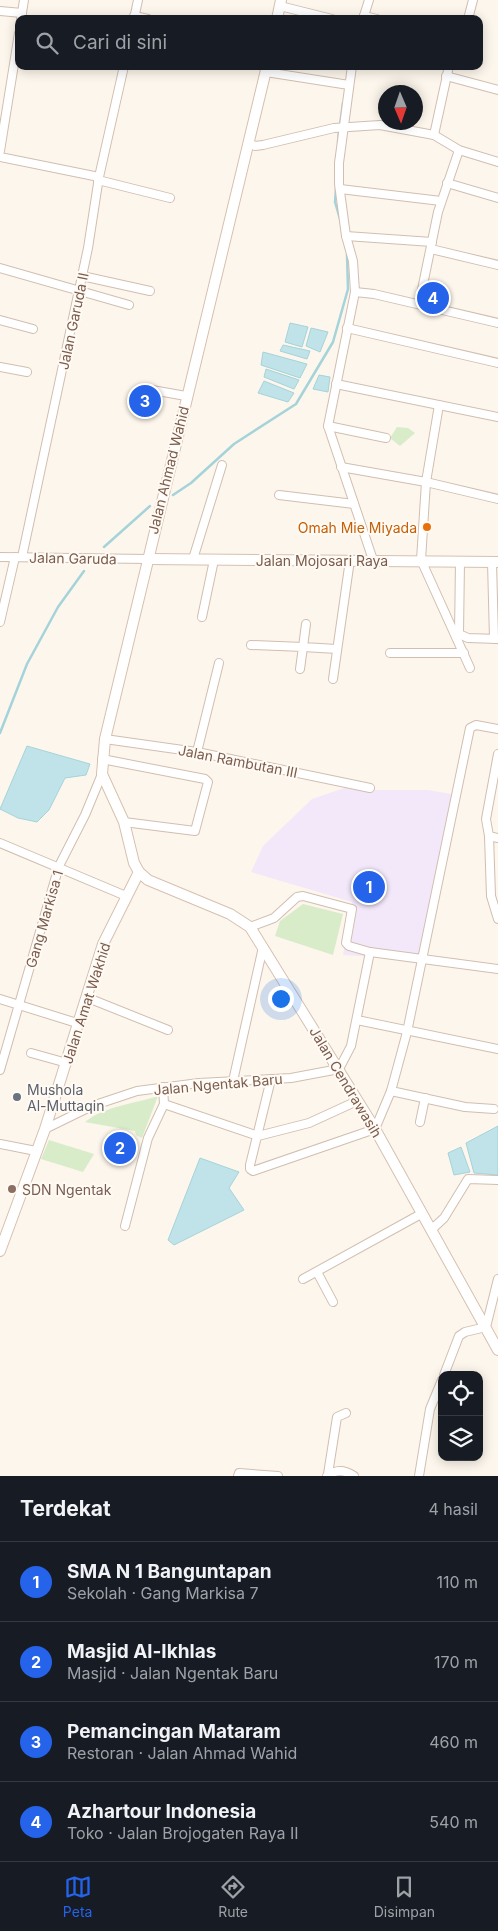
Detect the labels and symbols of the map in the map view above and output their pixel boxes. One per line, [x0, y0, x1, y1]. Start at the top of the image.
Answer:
north arrow [378, 85, 423, 130]
street label: Jalan Garuda II [54, 271, 92, 371]
pin: 4 [417, 279, 449, 317]
pin: 3 [129, 382, 161, 420]
street label: Jalan Ahmad Wahid [144, 404, 192, 536]
place label: Omah Mie Miyada [298, 519, 417, 536]
marker: Omah Mie Miyada [421, 521, 433, 533]
street label: Jalan Garuda [29, 549, 117, 567]
street label: Jalan Mojosari Raya [256, 552, 388, 569]
street label: Jalan Rambutan III [177, 741, 299, 781]
street label: Gang Markisa 1 [22, 868, 66, 970]
pin: 1 [353, 868, 385, 906]
street label: Jalan Amat Wakhid [58, 940, 114, 1066]
your location [268, 986, 294, 1012]
street label: Jalan Cendrawasih [306, 1024, 386, 1140]
street label: Jalan Ngentak Baru [153, 1070, 283, 1098]
place label: Mushola Al-Muttaqin [27, 1081, 104, 1114]
marker: Mushola Al-Muttaqin [11, 1091, 23, 1103]
pin: 2 [104, 1129, 136, 1167]
place label: SDN Ngentak [22, 1181, 112, 1198]
marker: SDN Ngentak [6, 1183, 18, 1195]

